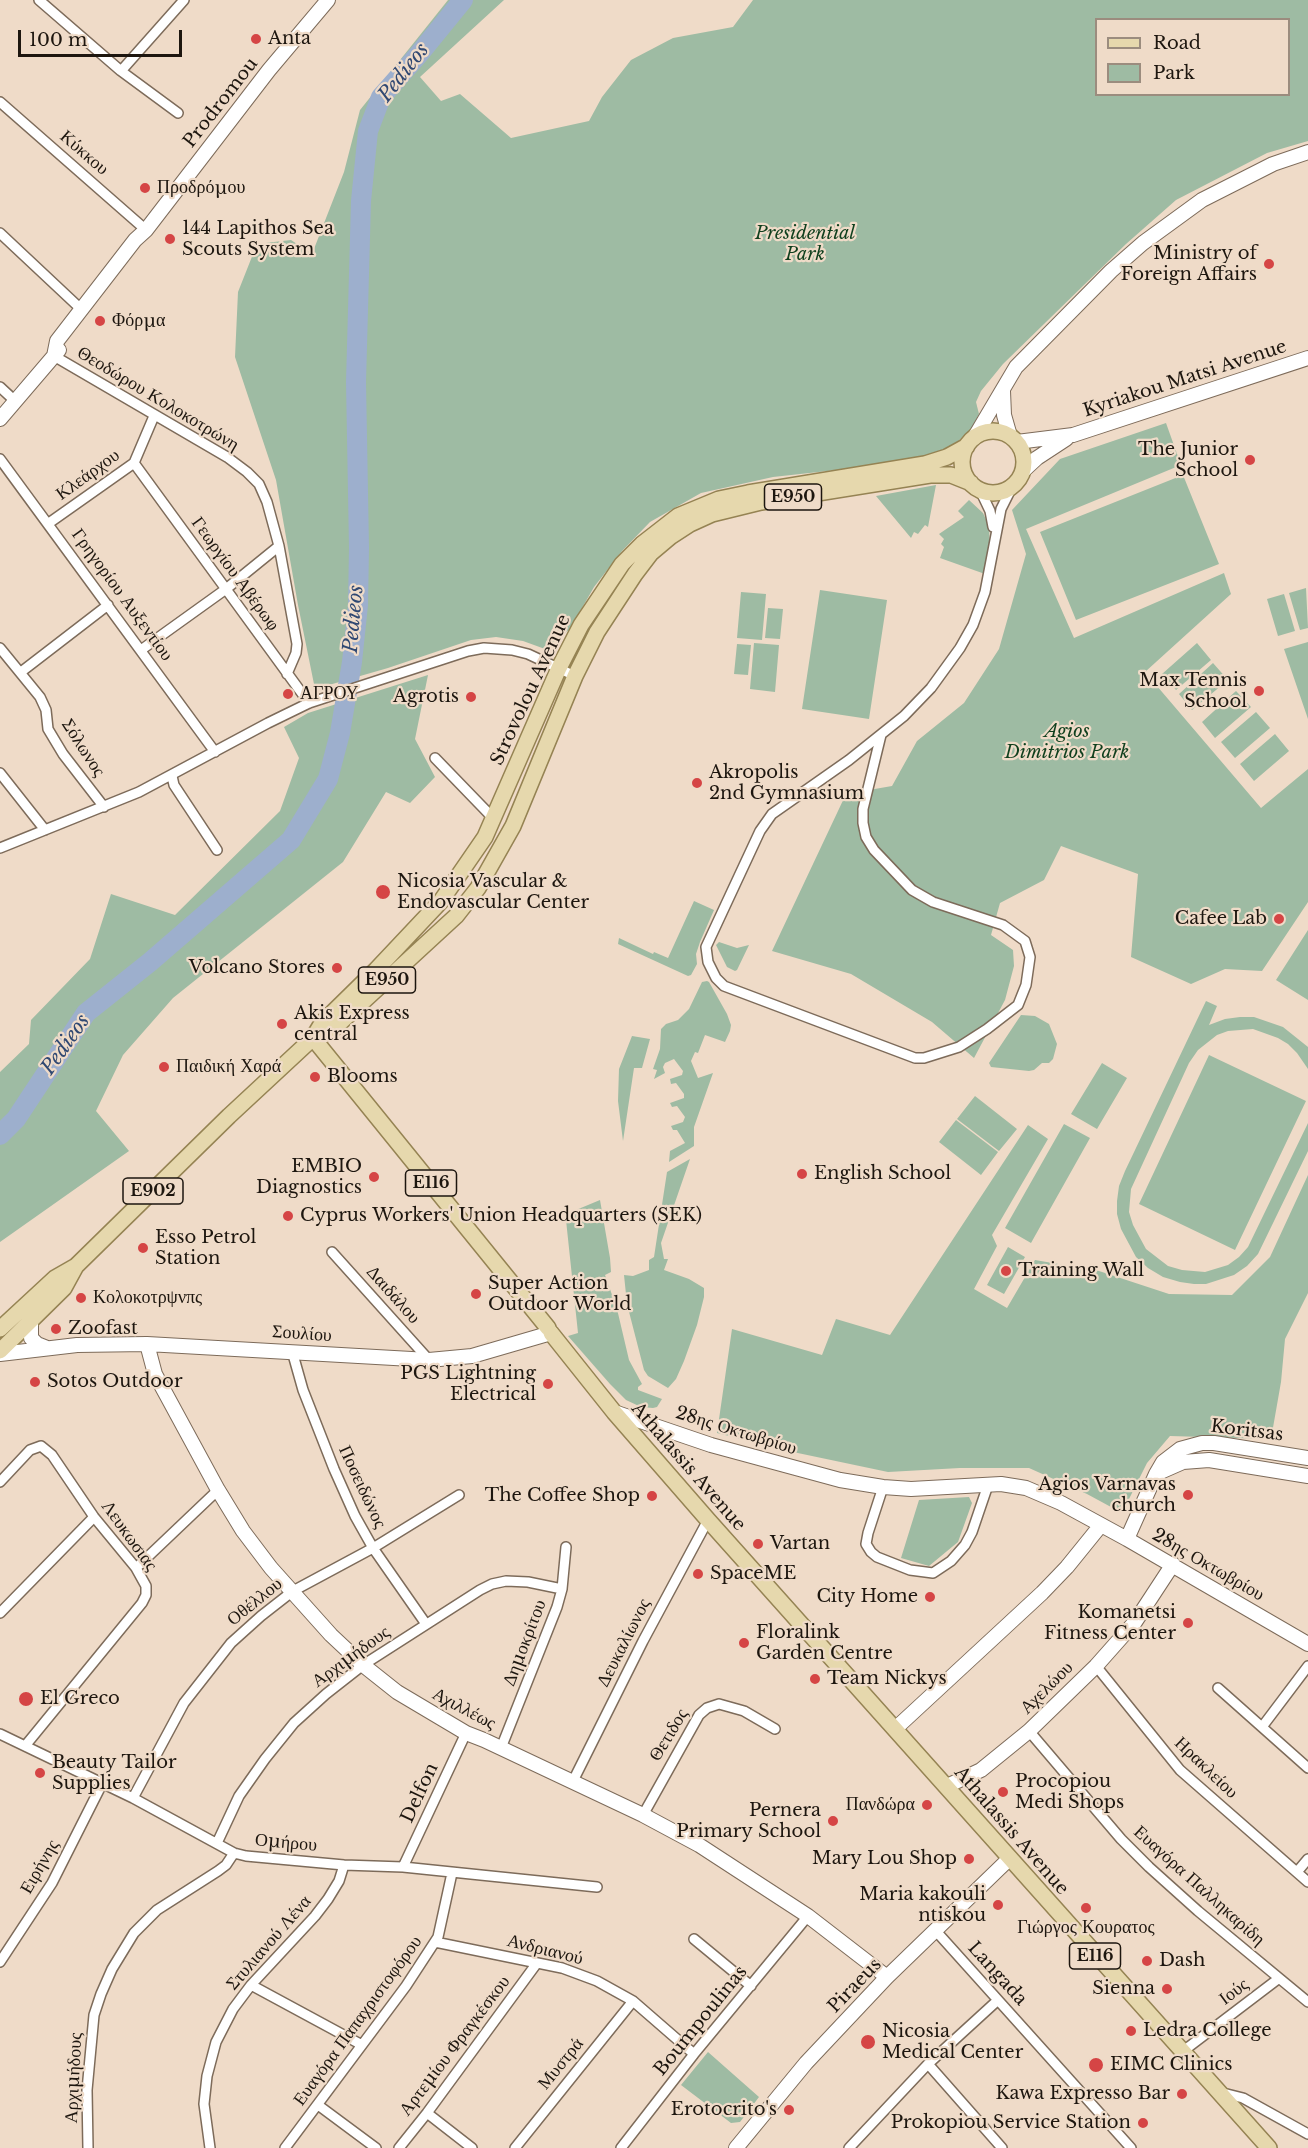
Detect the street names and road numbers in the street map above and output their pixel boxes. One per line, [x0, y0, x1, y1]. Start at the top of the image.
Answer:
street label: Prodromou [179, 54, 263, 152]
street label: Κύκκου [55, 126, 113, 180]
street label: Kyriakou Matsi Avenue [1081, 336, 1289, 422]
street label: Θεοδώρου Κολοκοτρώνη [73, 342, 243, 456]
street label: Κλεάρχου [52, 445, 124, 505]
road number: E950 [764, 484, 822, 510]
street label: Γεωργίου Αβέρωφ [186, 513, 284, 635]
street label: Γρηγορίου Αυξεντίου [67, 525, 177, 665]
street label: Strovolou Avenue [487, 611, 575, 769]
street label: Σόλωνος [56, 715, 110, 781]
road number: E950 [358, 967, 416, 993]
road number: E116 [406, 1170, 456, 1196]
road number: E902 [123, 1178, 183, 1204]
street label: Δαιδάλου [361, 1262, 425, 1328]
street label: Σουλίου [271, 1321, 333, 1347]
street label: Athalassis Avenue [626, 1398, 750, 1536]
street label: 28ης Οκτωβρίου [673, 1402, 799, 1460]
street label: Koritsas [1209, 1416, 1285, 1446]
street label: Ποσειδώνος [333, 1442, 391, 1532]
street label: Λευκωσιας [96, 1497, 162, 1575]
street label: 28ης Οκτωβρίου [1148, 1524, 1268, 1606]
street label: Οθέλλου [223, 1573, 287, 1631]
street label: Δευκαλίωνος [593, 1595, 655, 1691]
street label: Δημοκρίτου [499, 1597, 551, 1689]
street label: Αρχιμήδους [308, 1622, 394, 1692]
street label: Αχελώου [1016, 1657, 1078, 1719]
street label: Αχιλλέως [429, 1683, 499, 1735]
street label: Θετιδος [645, 1705, 693, 1765]
street label: Ηρακλείου [1170, 1733, 1242, 1803]
street label: Delfon [397, 1760, 443, 1826]
street label: Athalassis Avenue [949, 1762, 1073, 1900]
street label: Ευαγόρα Παλληκαρίδη [1129, 1821, 1269, 1951]
street label: Ομήρου [254, 1830, 318, 1856]
street label: Ειρήνης [16, 1836, 64, 1898]
street label: Στυλιανού Λένα [222, 1891, 316, 1995]
street label: Ανδριανού [505, 1930, 585, 1970]
street label: Ευαγόρα Παπαχριστοφόρου [289, 1932, 427, 2110]
street label: Langada [963, 1938, 1031, 2010]
road number: E116 [1070, 1943, 1120, 1969]
street label: Piraeus [824, 1954, 886, 2018]
street label: Boumpoulinas [650, 1962, 752, 2080]
street label: Αρτεμίου Φραγκέσκου [395, 1972, 515, 2120]
street label: Ιούς [1215, 1974, 1253, 2010]
street label: Αρχιμήδους [61, 2032, 87, 2124]
street label: Μυστρά [534, 2034, 588, 2094]

